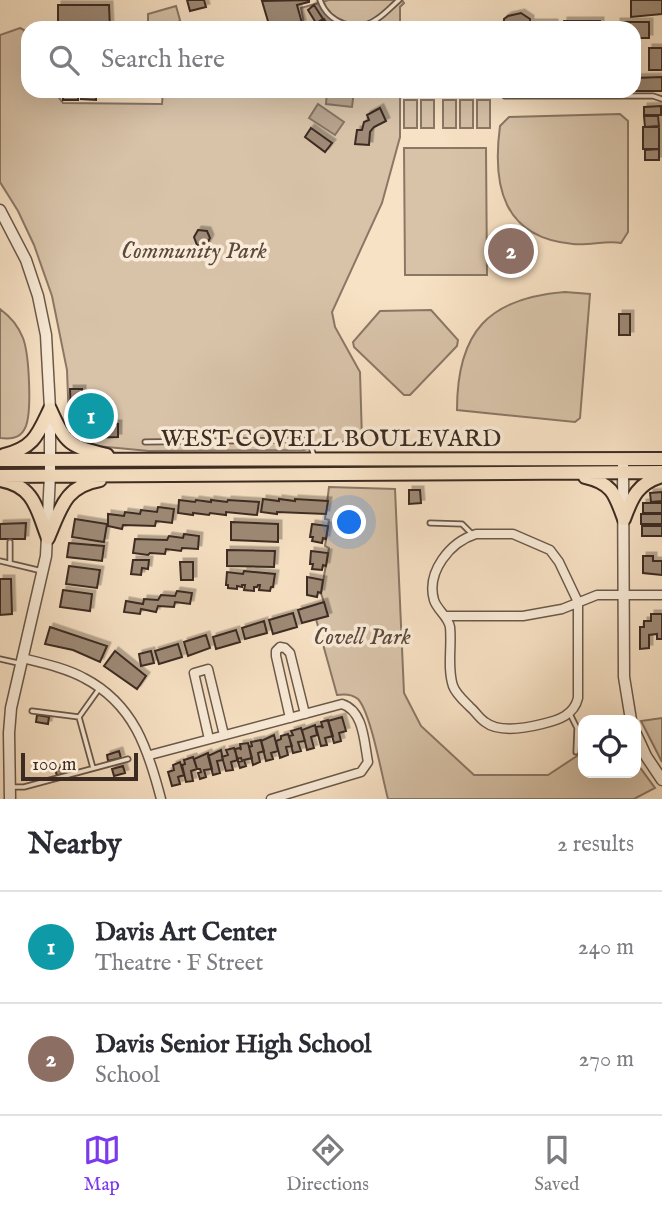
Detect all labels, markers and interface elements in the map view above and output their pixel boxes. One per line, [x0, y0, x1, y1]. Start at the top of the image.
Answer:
search box [21, 21, 641, 98]
icon: search [45, 41, 83, 79]
text: Search here [101, 43, 225, 76]
pin: 2 [488, 225, 534, 277]
park label: Community Park [121, 236, 267, 267]
pin: 1 [68, 390, 114, 442]
street label: WEST COVELL BOULEVARD [161, 424, 501, 455]
your location [332, 505, 366, 539]
park label: Covell Park [313, 622, 411, 653]
map controls [578, 715, 641, 778]
button: locate [578, 715, 641, 778]
scale bar [21, 750, 138, 782]
text: 100 m [32, 753, 76, 777]
text: Nearby [28, 826, 121, 864]
text: 2 results [557, 830, 634, 859]
text: Davis Art Center [95, 916, 277, 949]
text: 1 [47, 933, 55, 962]
text: 240 m [578, 933, 634, 962]
text: Theatre · F Street [95, 949, 263, 978]
text: Davis Senior High School [95, 1028, 371, 1061]
text: 2 [46, 1045, 56, 1074]
text: 270 m [579, 1045, 634, 1074]
text: School [95, 1061, 160, 1090]
tab: Map [83, 1131, 121, 1197]
tab: Directions [286, 1131, 369, 1197]
tab: Saved [534, 1131, 579, 1197]

